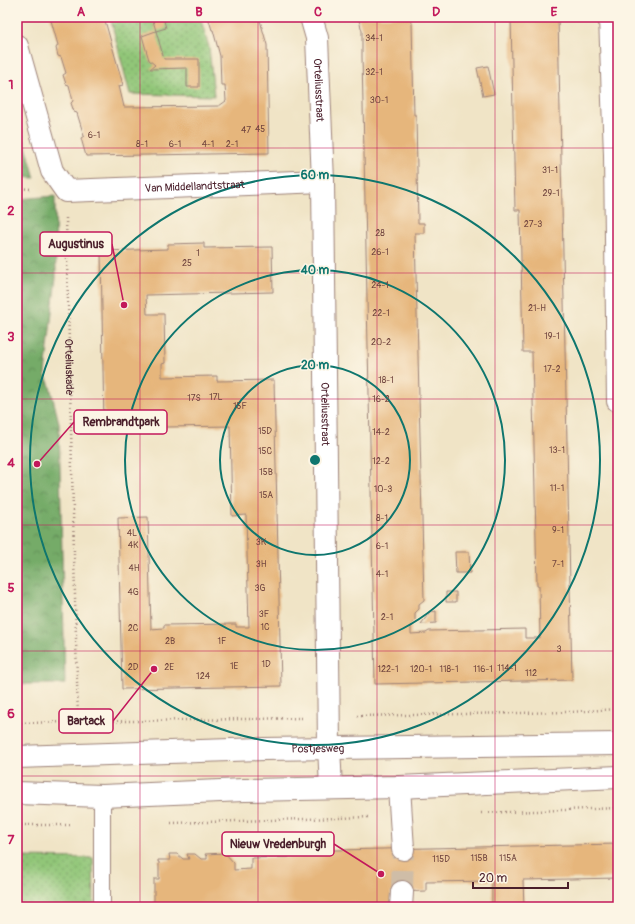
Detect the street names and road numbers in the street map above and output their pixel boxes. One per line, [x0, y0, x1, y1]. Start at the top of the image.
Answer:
street label: Orteliusstraat [311, 58, 327, 123]
street label: Van Middellandtstraat [144, 178, 245, 194]
street label: Orteliuskade [62, 339, 77, 396]
street label: Orteliusstraat [319, 382, 332, 446]
street label: Postjesweg [291, 741, 345, 755]

